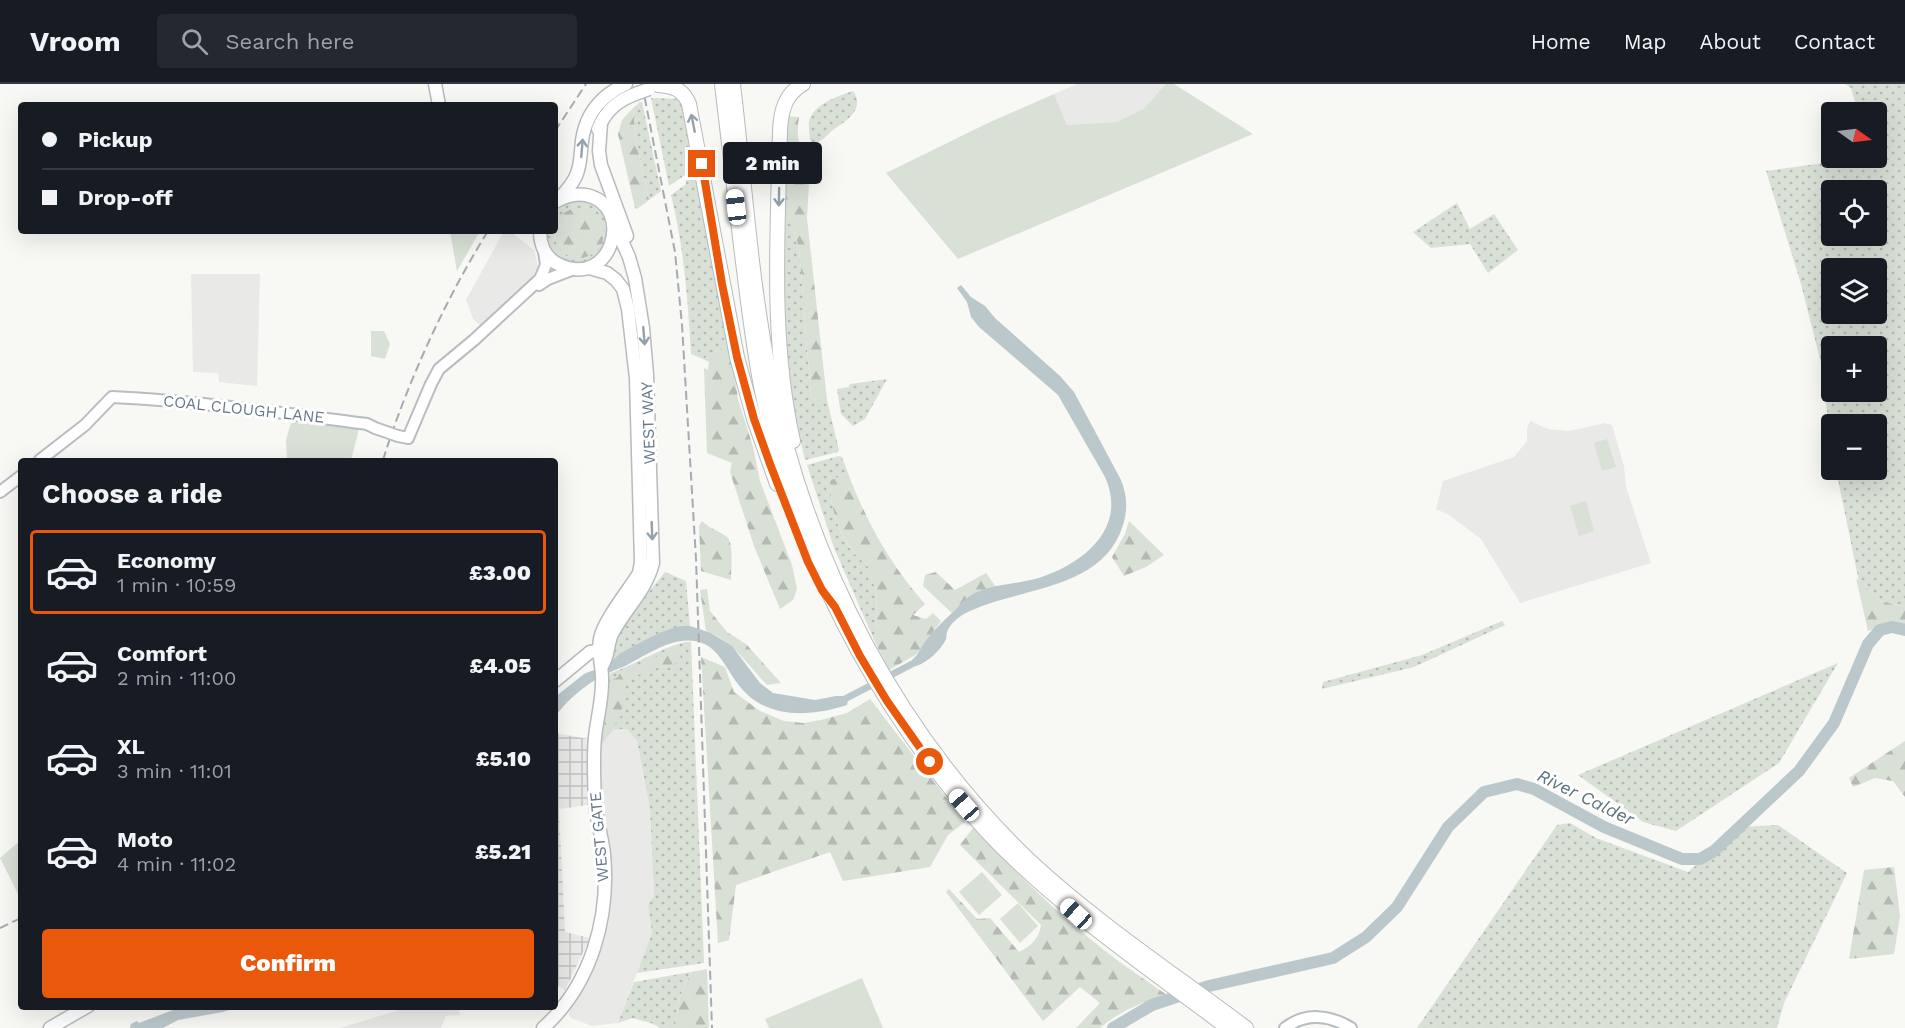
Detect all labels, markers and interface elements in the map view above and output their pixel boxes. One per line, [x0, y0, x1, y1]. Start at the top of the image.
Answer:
search box [157, 14, 577, 68]
text: Vroom [30, 25, 121, 58]
icon: search [178, 25, 211, 58]
text: Search here [226, 29, 354, 54]
text: Home [1531, 29, 1591, 54]
text: Map [1624, 29, 1667, 54]
text: About [1700, 29, 1761, 54]
text: Contact [1794, 29, 1875, 54]
north arrow [1821, 102, 1887, 168]
map controls [1821, 102, 1887, 480]
one-way arrow [687, 114, 698, 133]
text: Pickup [78, 127, 153, 152]
one-way arrow [577, 139, 588, 158]
callout: 2 min [723, 143, 822, 185]
route end [688, 150, 715, 177]
text: 2 min [745, 151, 800, 175]
button: locate [1821, 180, 1887, 246]
text: Drop-off [78, 185, 173, 210]
one-way arrow [773, 186, 784, 206]
car [725, 188, 747, 226]
button: layers [1821, 258, 1887, 324]
one-way arrow [638, 325, 649, 345]
button: + [1821, 336, 1887, 402]
street label: WEST WAY [637, 381, 659, 465]
street label: COAL CLOUGH LANE [162, 391, 326, 427]
button: − [1821, 414, 1887, 480]
text: Choose a ride [42, 478, 222, 510]
one-way arrow [646, 520, 658, 540]
icon: car [45, 545, 99, 599]
text: Economy [117, 548, 216, 573]
text: £3.00 [469, 560, 531, 585]
text: 1 min · 10:59 [117, 573, 236, 597]
icon: car [45, 638, 99, 692]
text: Comfort [117, 641, 207, 666]
text: £4.05 [469, 653, 531, 678]
text: 2 min · 11:00 [117, 666, 236, 690]
icon: car [45, 731, 99, 785]
text: XL [117, 734, 145, 759]
text: £5.10 [476, 746, 531, 771]
route start [916, 748, 943, 775]
text: 3 min · 11:01 [117, 759, 232, 783]
water label: River Calder [1534, 765, 1639, 830]
car [945, 786, 983, 824]
street label: WEST GATE [586, 791, 612, 883]
icon: car [45, 824, 99, 878]
text: Moto [117, 827, 173, 852]
text: £5.21 [475, 839, 531, 864]
text: 4 min · 11:02 [117, 852, 236, 876]
car [1057, 895, 1095, 933]
button: Confirm [42, 929, 534, 998]

